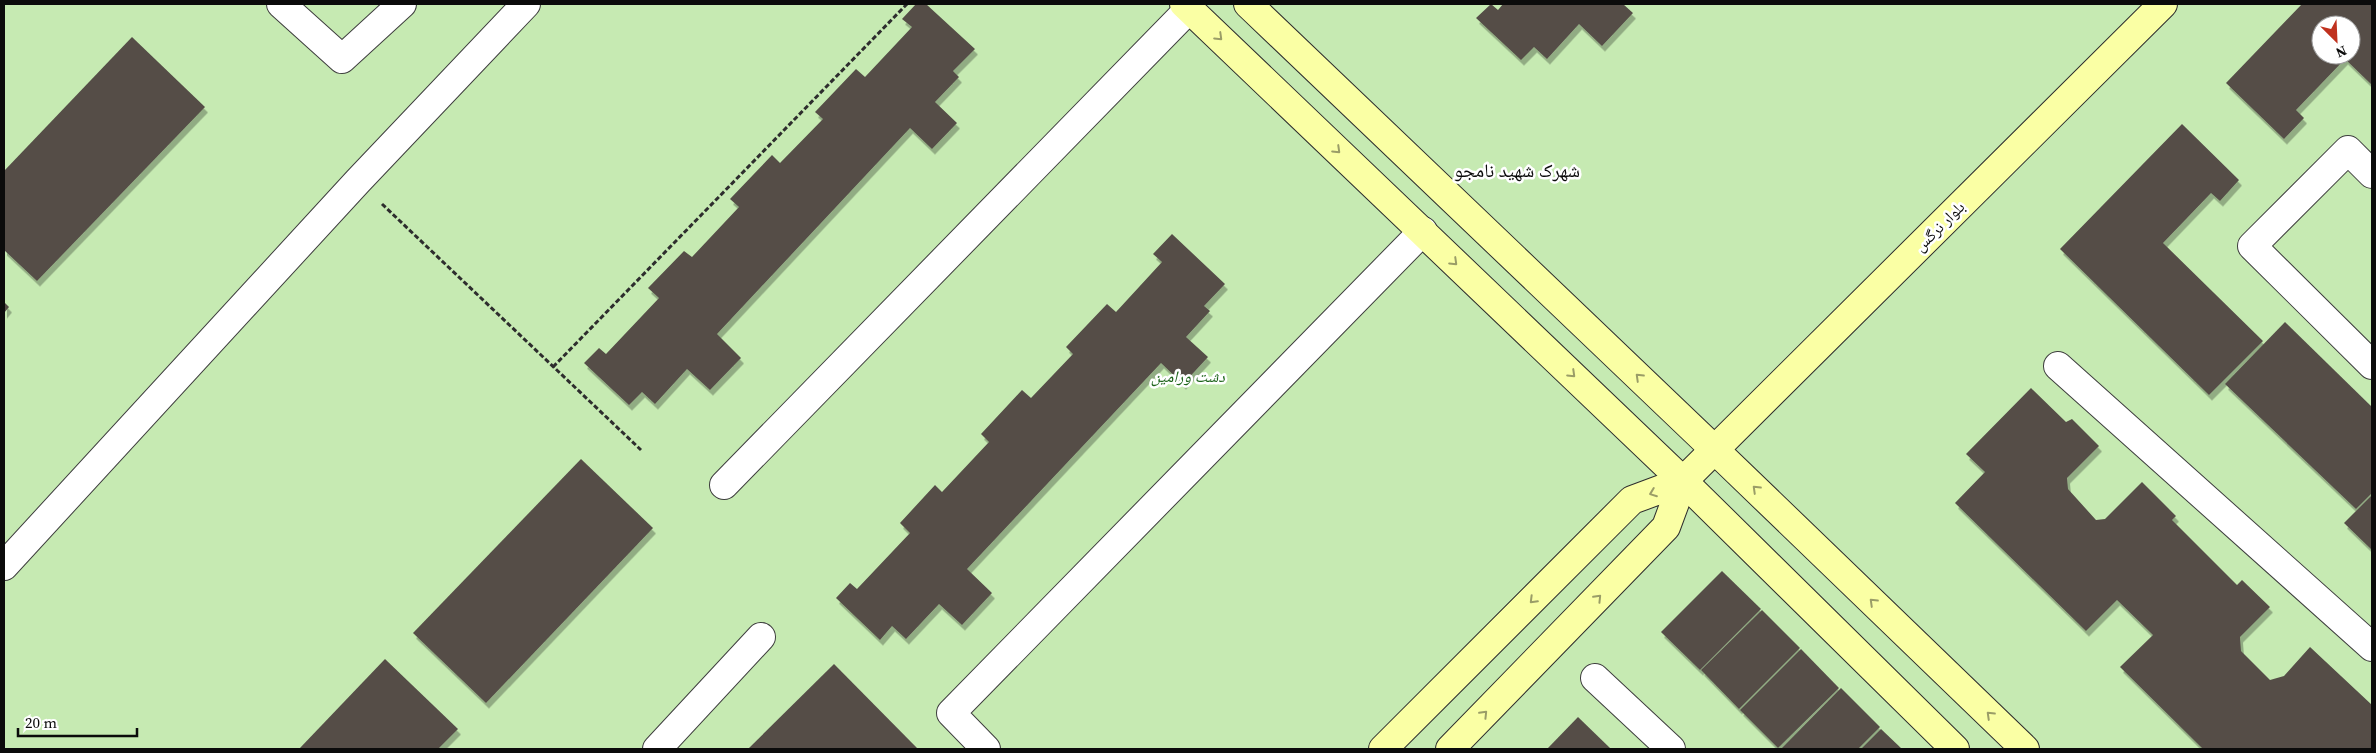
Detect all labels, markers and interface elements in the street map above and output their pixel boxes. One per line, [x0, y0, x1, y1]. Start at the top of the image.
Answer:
north arrow [2311, 15, 2361, 65]
one-way arrow [1214, 31, 1223, 40]
text: N [2333, 41, 2350, 63]
one-way arrow [1331, 144, 1340, 153]
district label: شهرک شهید نامجو [1454, 157, 1580, 183]
street label: بلوار نرگس [1909, 196, 1969, 256]
one-way arrow [1449, 256, 1458, 265]
park label: دشت ورامین [1151, 365, 1225, 387]
one-way arrow [1566, 368, 1575, 377]
one-way arrow [1635, 374, 1644, 383]
one-way arrow [1753, 486, 1762, 495]
one-way arrow [1649, 487, 1657, 497]
one-way arrow [1529, 594, 1538, 603]
one-way arrow [1592, 595, 1601, 604]
one-way arrow [1870, 599, 1879, 608]
scale bar [18, 706, 136, 738]
one-way arrow [1478, 711, 1487, 720]
text: 20 m [25, 712, 57, 733]
one-way arrow [1986, 712, 1995, 721]

